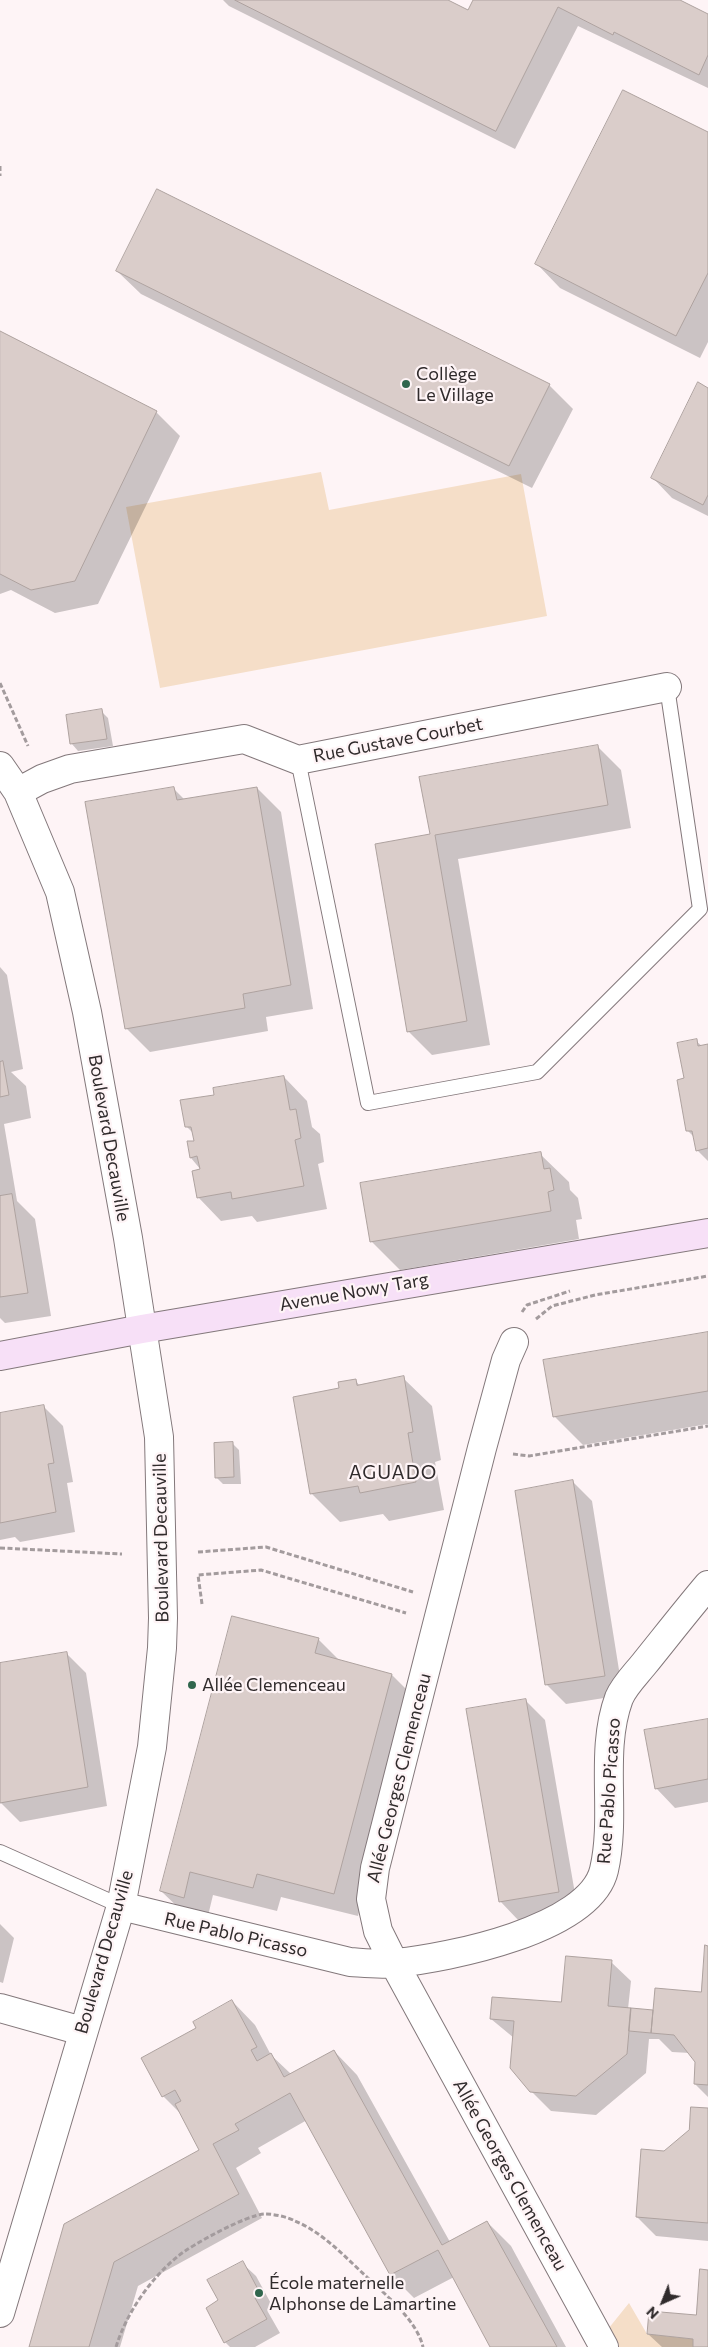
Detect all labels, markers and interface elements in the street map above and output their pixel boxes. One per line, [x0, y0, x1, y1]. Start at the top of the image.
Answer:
place label: Collège Le Village [416, 363, 494, 406]
marker: Collège Le Village [400, 378, 412, 390]
street label: Rue Gustave Courbet [311, 713, 485, 767]
street label: Boulevard Decauville [84, 1053, 134, 1223]
street label: Avenue Nowy Targ [278, 1268, 430, 1316]
street label: Boulevard Decauville [149, 1453, 173, 1623]
district label: AGUADO [348, 1462, 438, 1484]
street label: Allée Georges Clemenceau [362, 1671, 436, 1885]
place label: Allée Clemenceau [202, 1674, 346, 1696]
marker: Allée Clemenceau [186, 1679, 198, 1691]
street label: Rue Pablo Picasso [593, 1717, 625, 1865]
street label: Boulevard Decauville [70, 1868, 138, 2036]
street label: Rue Pablo Picasso [162, 1908, 310, 1962]
street label: Allée Georges Clemenceau [448, 2076, 572, 2274]
place label: École maternelle Alphonse de Lamartine [269, 2272, 456, 2314]
north arrow [638, 2277, 688, 2327]
marker: École maternelle Alphonse de Lamartine [253, 2287, 265, 2299]
text: N [643, 2303, 662, 2323]

